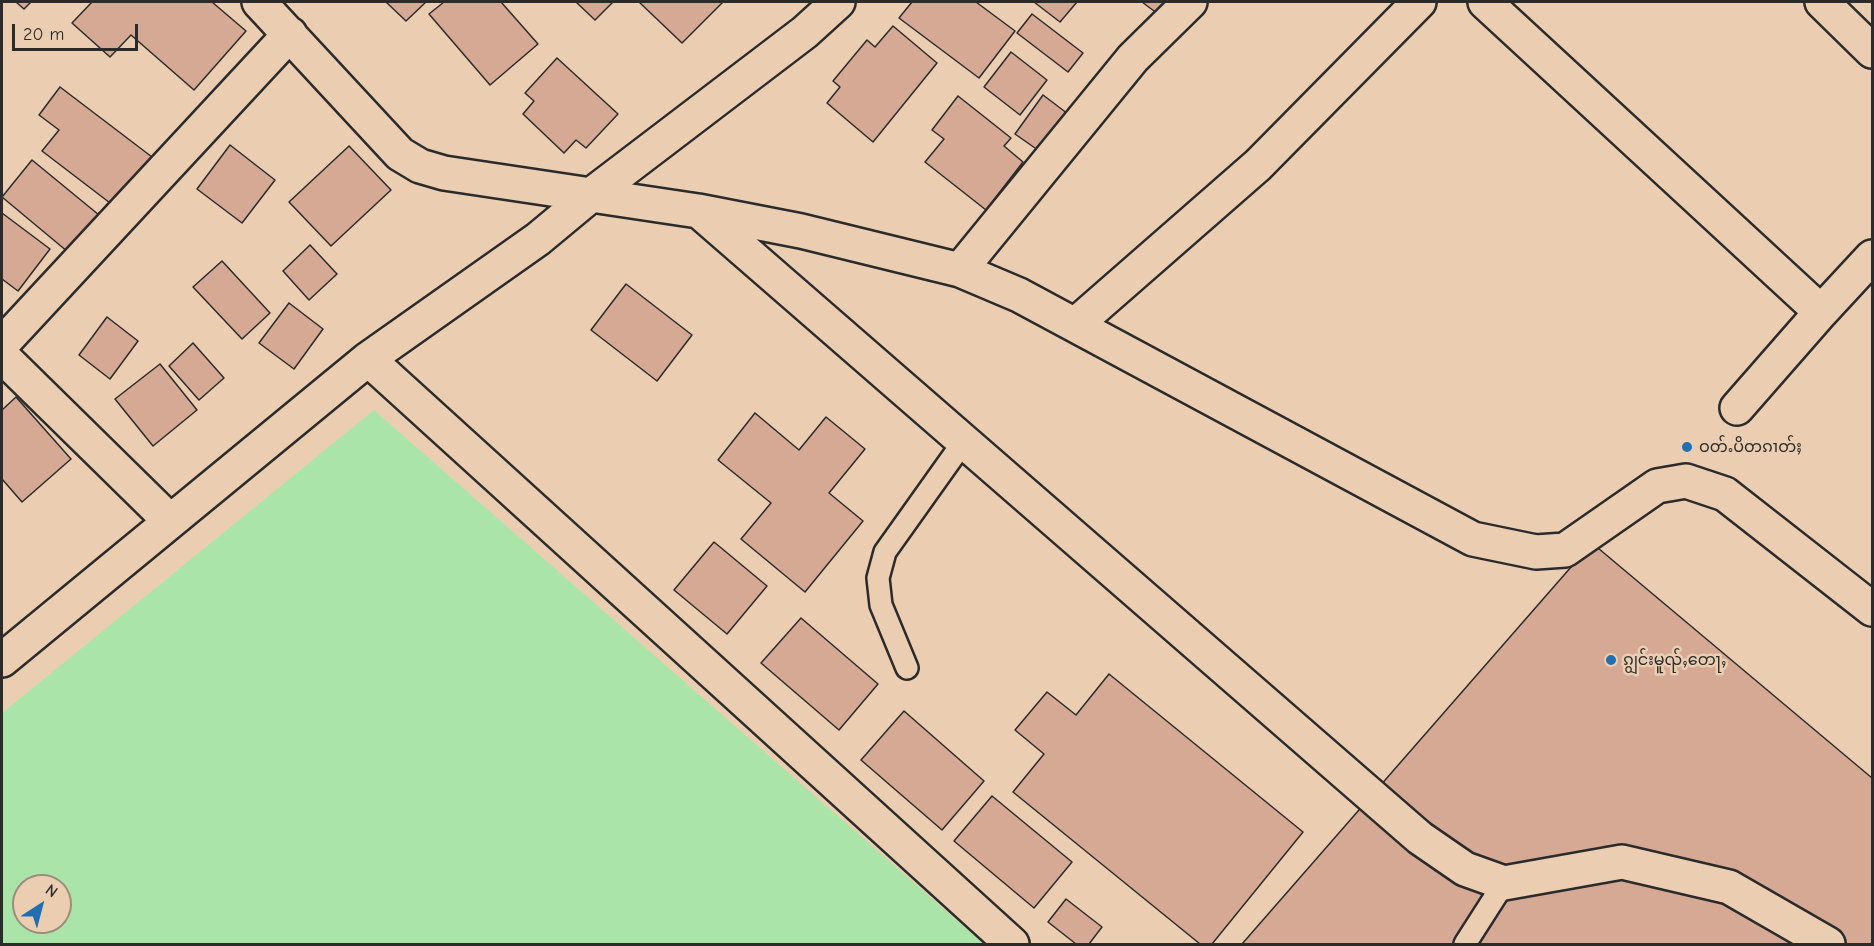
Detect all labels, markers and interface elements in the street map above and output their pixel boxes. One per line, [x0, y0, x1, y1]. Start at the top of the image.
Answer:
scale bar [15, 12, 141, 50]
text: 20 m [23, 24, 64, 45]
place label: ဝတ်ႉပိတၵၢတ်ႈ [1699, 437, 1802, 457]
marker: ဝတ်ႉပိတၵၢတ်ႈ [1680, 440, 1694, 454]
place label: ၵျွင်းမူၺ်ႇတေႃႇ [1623, 650, 1727, 670]
marker: ၵျွင်းမူၺ်ႇတေႃႇ [1604, 653, 1618, 667]
north arrow [12, 874, 72, 934]
text: N [42, 881, 61, 901]

